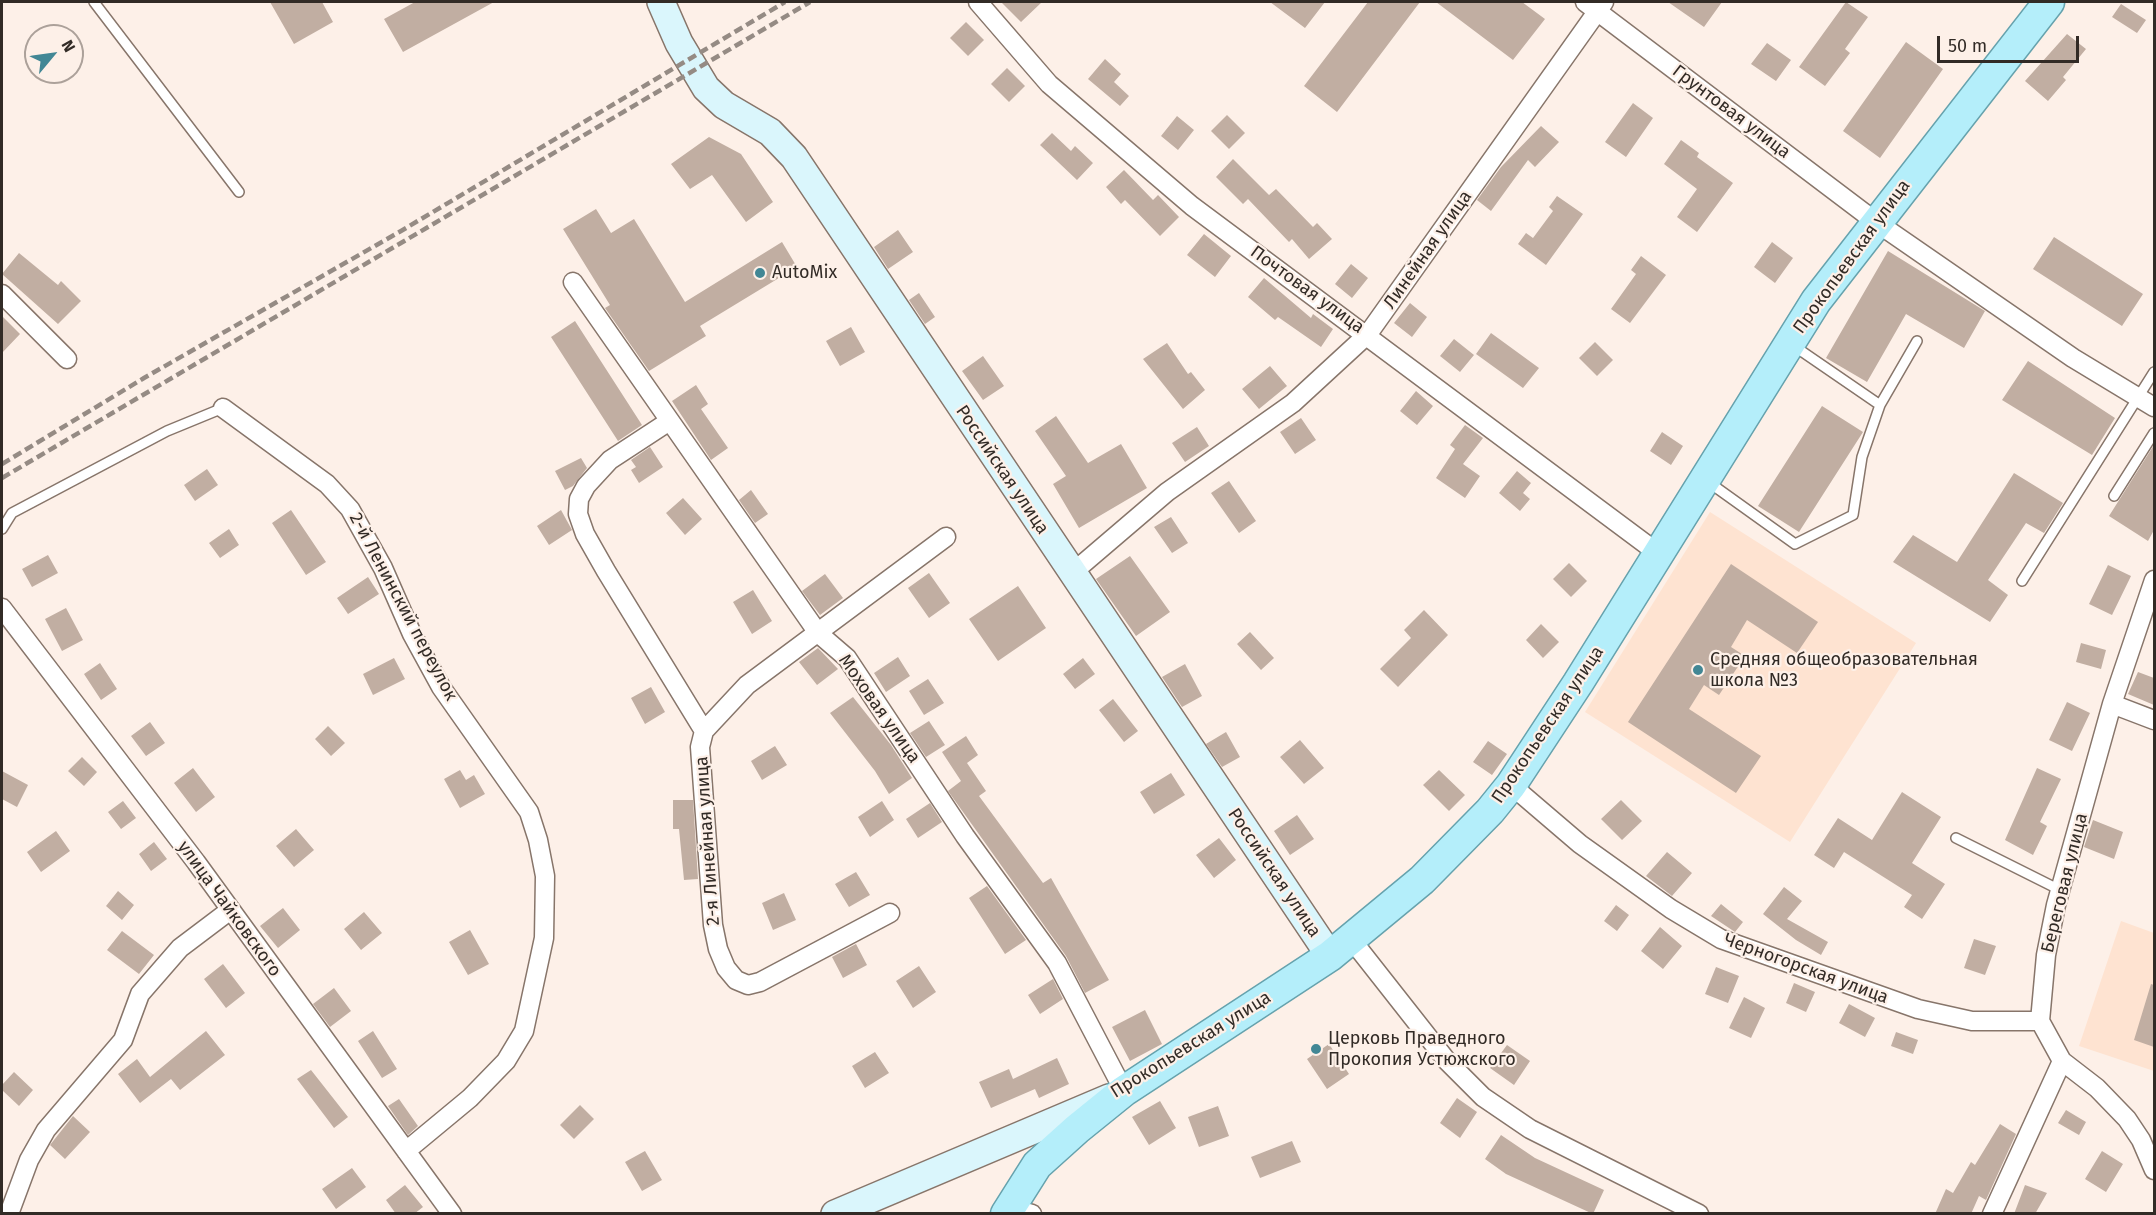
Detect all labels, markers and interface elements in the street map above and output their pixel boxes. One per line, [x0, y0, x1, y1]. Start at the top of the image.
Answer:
north arrow [24, 24, 84, 84]
scale bar [1940, 24, 2082, 62]
text: 50 m [1948, 35, 1987, 57]
text: N [58, 37, 79, 55]
street label: Грунтовая улица [1668, 61, 1794, 163]
street label: Прокопьевская улица [1789, 176, 1915, 338]
street label: Линейная улица [1379, 187, 1477, 313]
street label: Почтовая улица [1246, 241, 1368, 339]
place label: AutoMix [772, 262, 837, 284]
marker: AutoMix [753, 266, 767, 280]
street label: Российская улица [951, 401, 1053, 539]
street label: 2-й Ленинский переулок [344, 509, 462, 705]
street label: Прокопьевская улица [1487, 642, 1609, 808]
place label: Средняя общеобразовательная школа №3 [1710, 649, 1978, 692]
street label: Моховая улица [833, 650, 925, 768]
marker: Средняя общеобразовательная школа №3 [1691, 663, 1705, 677]
street label: 2-я Линейная улица [691, 756, 725, 926]
street label: Российская улица [1223, 804, 1325, 942]
street label: Береговая улица [2037, 811, 2093, 955]
street label: улица Чайковского [173, 837, 285, 981]
street label: Черногорская улица [1721, 929, 1891, 1009]
street label: Прокопьевская улица [1107, 987, 1275, 1103]
place label: Церковь Праведного Прокопия Устюжского [1328, 1028, 1516, 1070]
marker: Церковь Праведного Прокопия Устюжского [1309, 1042, 1323, 1056]

